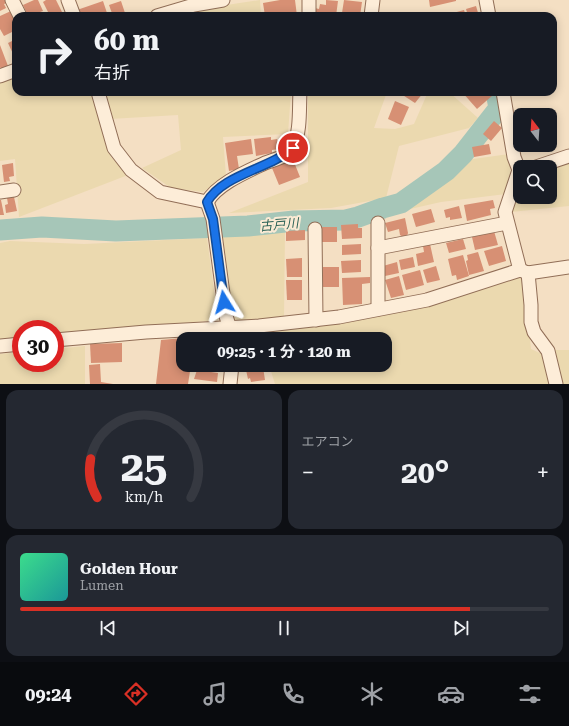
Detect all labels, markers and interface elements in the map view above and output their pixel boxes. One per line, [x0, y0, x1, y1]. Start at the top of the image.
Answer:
text: 60 m [94, 24, 159, 57]
icon: right [28, 28, 80, 80]
text: 右折 [94, 62, 130, 83]
north arrow [513, 108, 557, 152]
map controls [513, 108, 557, 204]
pin [276, 131, 310, 165]
icon: arrive [282, 137, 304, 159]
button: search [513, 160, 557, 204]
water label: 古戸川 [259, 215, 301, 234]
position arrow [203, 281, 245, 323]
speed limit sign: 30 [12, 320, 64, 372]
text: 09:25 · 1 分 · 120 m [217, 343, 351, 361]
text: エアコン [302, 434, 354, 449]
text: 25 [120, 441, 167, 490]
text: 20° [401, 455, 450, 490]
text: − [302, 460, 314, 485]
text: + [537, 460, 549, 485]
text: km/h [125, 488, 163, 504]
text: Golden Hour [80, 560, 178, 578]
text: Lumen [80, 578, 124, 593]
icon: previous [97, 617, 119, 639]
icon: pause [273, 617, 295, 639]
icon: next [450, 617, 472, 639]
icon: directions [122, 680, 150, 708]
icon: music [201, 680, 229, 708]
icon: phone [279, 680, 307, 708]
icon: climate [358, 680, 386, 708]
icon: car [437, 680, 465, 708]
icon: filters [516, 680, 544, 708]
text: 09:24 [25, 684, 71, 705]

